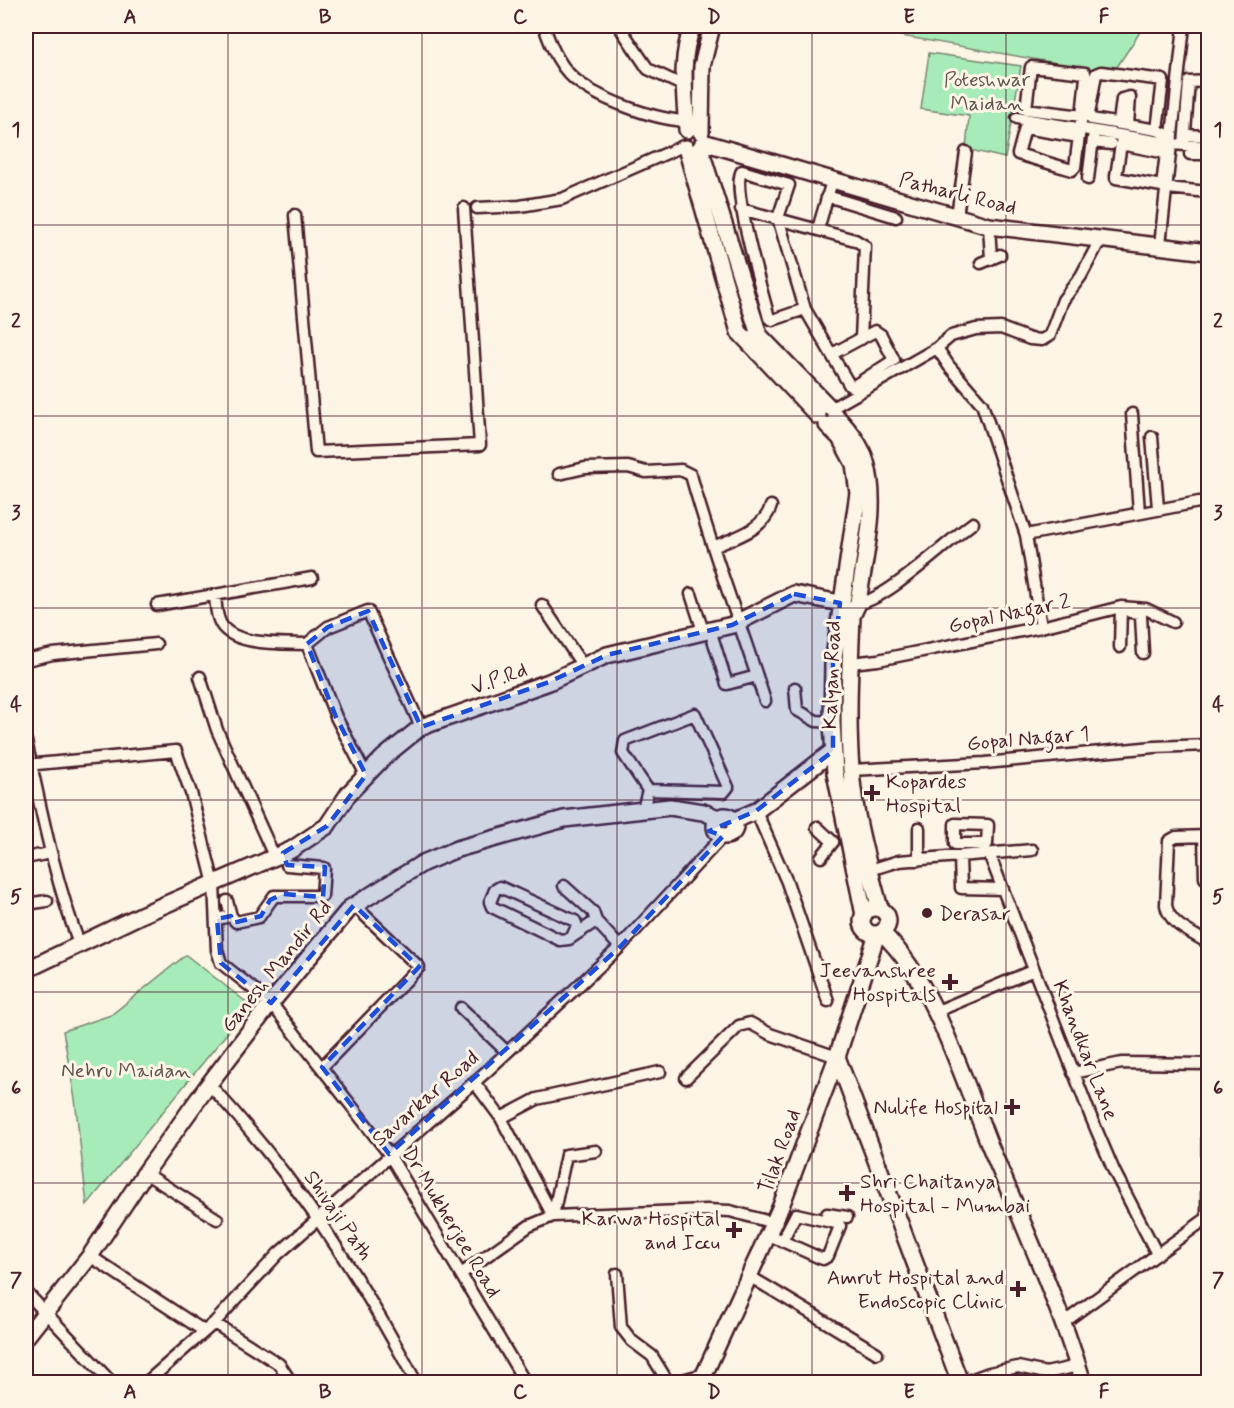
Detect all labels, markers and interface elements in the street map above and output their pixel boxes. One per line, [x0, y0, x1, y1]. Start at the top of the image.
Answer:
text: A [123, 4, 137, 31]
text: B [319, 4, 332, 31]
text: C [513, 4, 528, 31]
text: D [707, 4, 721, 31]
text: E [903, 4, 915, 31]
text: F [1099, 4, 1110, 31]
park label: Poteshwar Maidan [944, 66, 1031, 118]
text: 1 [12, 117, 20, 144]
text: 1 [1214, 117, 1222, 144]
street label: Patharli Road [896, 166, 1019, 222]
text: 2 [11, 308, 21, 335]
text: 2 [1213, 308, 1223, 335]
text: 3 [11, 500, 21, 527]
text: 3 [1213, 500, 1223, 527]
street label: Gopal Nagar 2 [946, 587, 1073, 642]
street label: Kalyan Road [816, 620, 848, 730]
street label: V.P.Rd [467, 656, 531, 702]
text: 4 [10, 692, 22, 719]
text: 4 [1212, 692, 1224, 719]
street label: Gopal Nagar 1 [966, 720, 1091, 760]
place label: Kopardes Hospital [886, 768, 967, 820]
marker: Kopardes Hospital [863, 784, 881, 802]
text: 5 [10, 884, 22, 911]
text: 5 [1212, 884, 1224, 911]
street label: Ganesh Mandir Rd [215, 894, 339, 1039]
place label: Derasar [939, 900, 1011, 928]
marker: Derasar [920, 906, 934, 920]
place label: Jeevanshree Hospitals [819, 957, 936, 1009]
marker: Jeevanshree Hospitals [941, 973, 959, 991]
street label: Khandkar Lane [1046, 976, 1125, 1124]
street label: Savarkar Road [366, 1044, 485, 1153]
park label: Nehru Maidan [61, 1057, 192, 1085]
text: 6 [11, 1075, 21, 1102]
text: 6 [1213, 1075, 1223, 1102]
place label: Nulife Hospital [874, 1094, 998, 1122]
marker: Nulife Hospital [1003, 1098, 1021, 1116]
street label: Tilak Road [752, 1105, 808, 1197]
street label: Dr Mukherjee Road [395, 1142, 507, 1303]
street label: Shivaji Path [297, 1165, 379, 1266]
place label: Shri Chaitanya Hospital - Mumbai [860, 1168, 1030, 1220]
marker: Shri Chaitanya Hospital - Mumbai [838, 1184, 856, 1202]
place label: Karwa Hospital and Iccu [582, 1205, 720, 1257]
marker: Karwa Hospital and Iccu [725, 1221, 743, 1239]
place label: Amrut Hospital and Endoscopic Clinic [827, 1264, 1004, 1316]
text: 7 [10, 1267, 22, 1294]
text: 7 [1212, 1267, 1224, 1294]
marker: Amrut Hospital and Endoscopic Clinic [1009, 1280, 1027, 1298]
text: A [123, 1379, 137, 1406]
text: B [319, 1379, 332, 1406]
text: C [513, 1379, 528, 1406]
text: D [707, 1379, 721, 1406]
text: E [903, 1379, 915, 1406]
text: F [1099, 1379, 1110, 1406]

